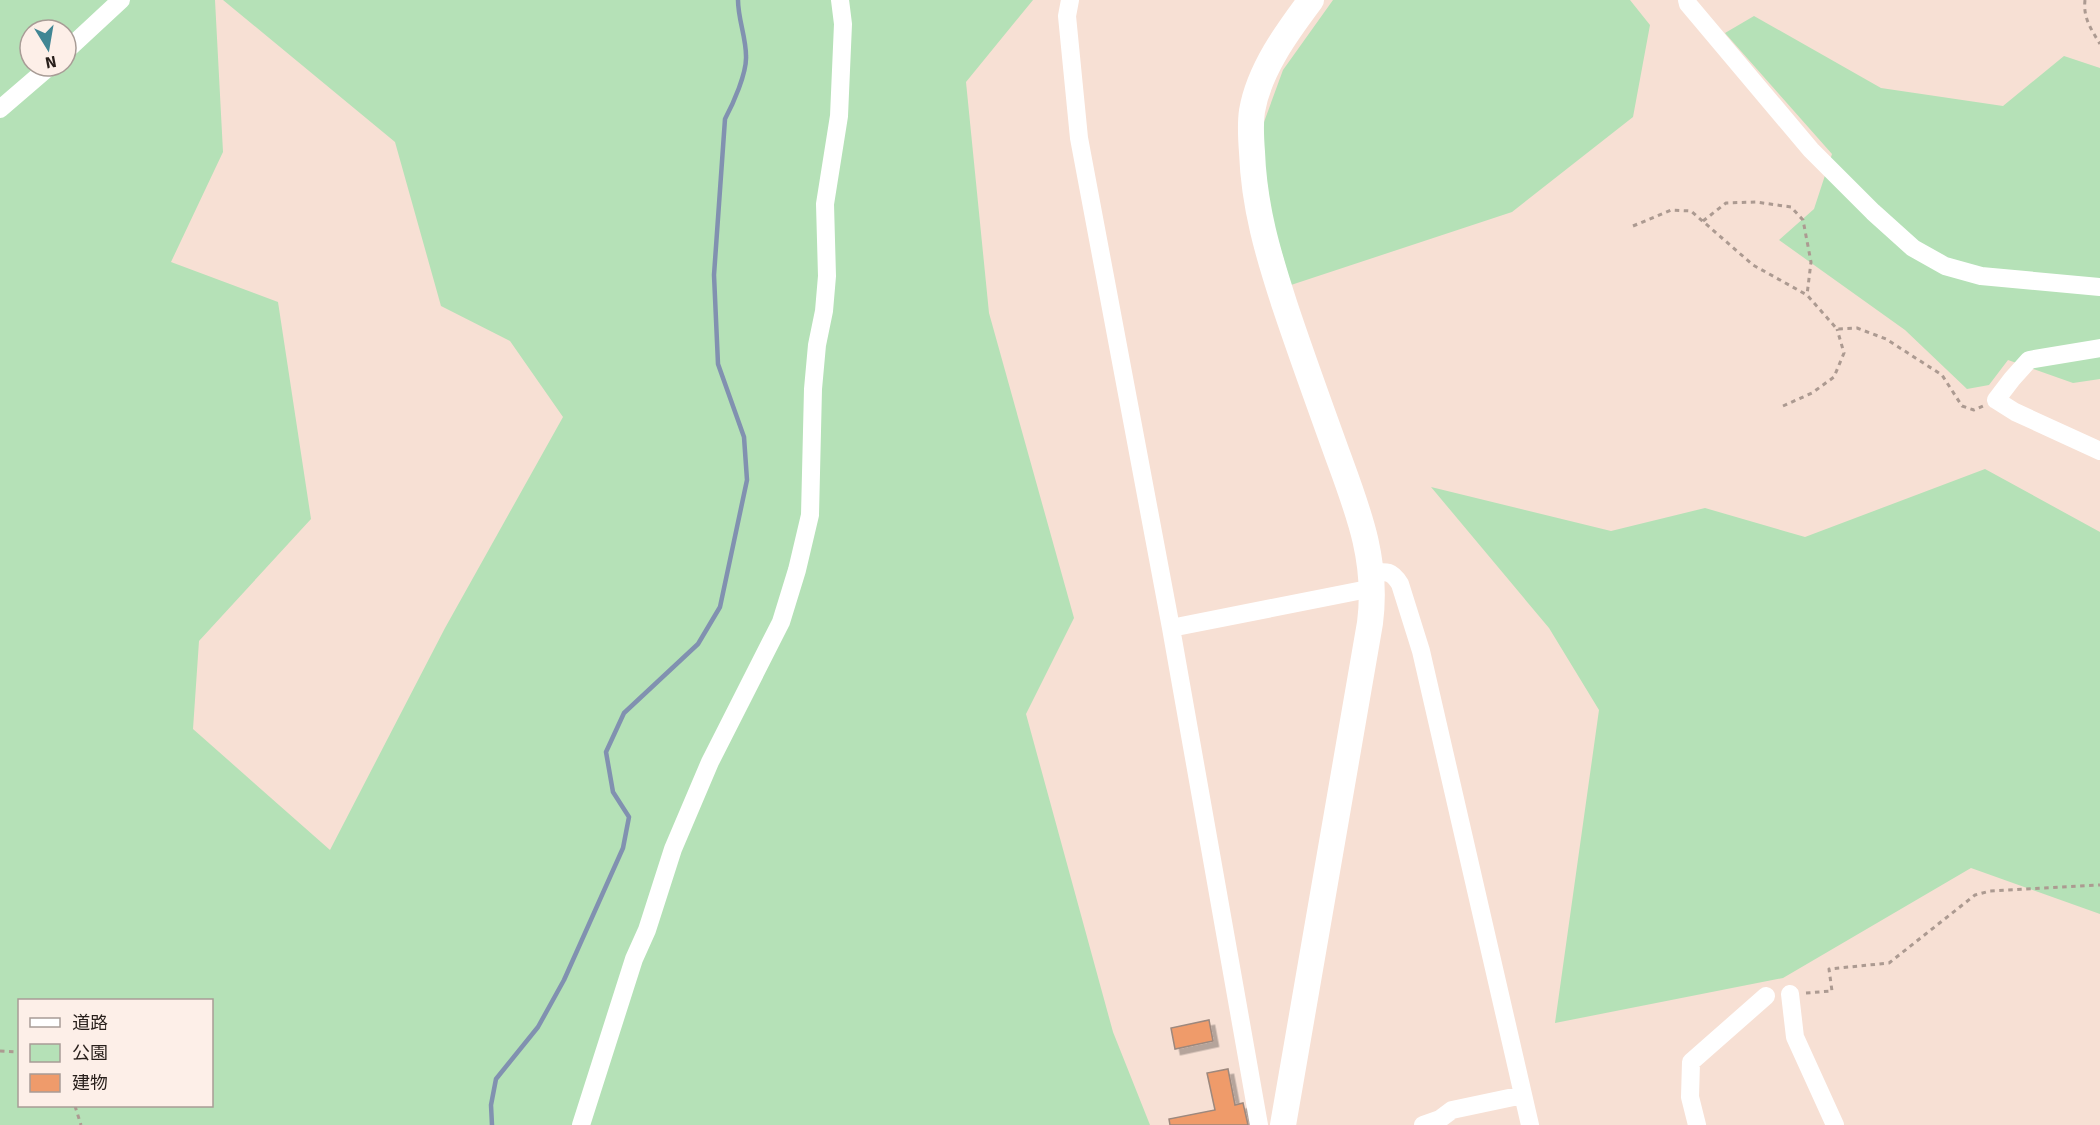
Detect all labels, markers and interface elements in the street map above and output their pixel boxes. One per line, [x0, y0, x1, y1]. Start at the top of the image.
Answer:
north arrow [18, 18, 78, 78]
text: N [43, 51, 58, 73]
legend [18, 999, 213, 1107]
text: 道路 [72, 1012, 108, 1034]
text: 公園 [72, 1042, 108, 1064]
text: 建物 [72, 1072, 108, 1094]

